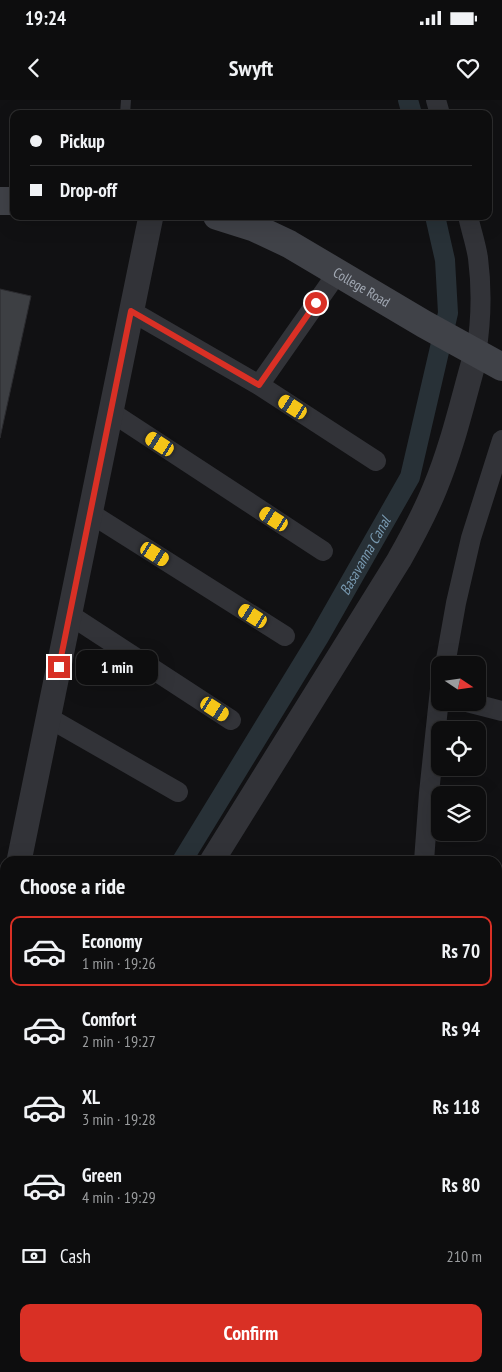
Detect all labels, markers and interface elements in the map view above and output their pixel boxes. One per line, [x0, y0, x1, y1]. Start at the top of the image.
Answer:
text: 19:24 [25, 6, 66, 30]
icon: back [20, 54, 48, 82]
text: Swyft [229, 54, 273, 82]
icon: heart [454, 54, 482, 82]
text: Pickup [60, 129, 105, 153]
text: Drop-off [60, 178, 117, 202]
street label: College Road [330, 263, 393, 311]
route start [305, 292, 327, 314]
car [276, 393, 309, 421]
car [143, 430, 176, 458]
car [257, 505, 290, 533]
water label: Basavanna Canal [335, 512, 395, 598]
car [138, 540, 171, 568]
car [236, 602, 269, 630]
callout: 1 min [76, 650, 159, 684]
route end [48, 656, 70, 678]
north arrow [431, 656, 486, 711]
map controls [431, 656, 486, 841]
text: 1 min [101, 657, 133, 677]
car [198, 695, 231, 723]
button: locate [431, 721, 486, 776]
button: layers [431, 786, 486, 841]
text: Choose a ride [20, 872, 125, 900]
icon: car [22, 929, 67, 974]
text: Economy [82, 929, 142, 953]
text: Rs 70 [442, 939, 480, 963]
text: 1 min · 19:26 [82, 953, 156, 973]
icon: car [22, 1007, 67, 1052]
text: Comfort [82, 1007, 136, 1031]
text: Rs 94 [442, 1017, 480, 1041]
text: 2 min · 19:27 [82, 1031, 156, 1051]
icon: car [22, 1085, 67, 1130]
text: XL [82, 1085, 100, 1109]
text: Rs 118 [433, 1095, 480, 1119]
text: 3 min · 19:28 [82, 1109, 156, 1129]
icon: car [22, 1163, 67, 1208]
text: Green [82, 1163, 122, 1187]
text: Rs 80 [442, 1173, 480, 1197]
text: 4 min · 19:29 [82, 1187, 156, 1207]
icon: cash [20, 1242, 48, 1270]
text: Cash [60, 1244, 91, 1268]
text: 210 m [447, 1246, 482, 1266]
button: Confirm [20, 1304, 482, 1362]

